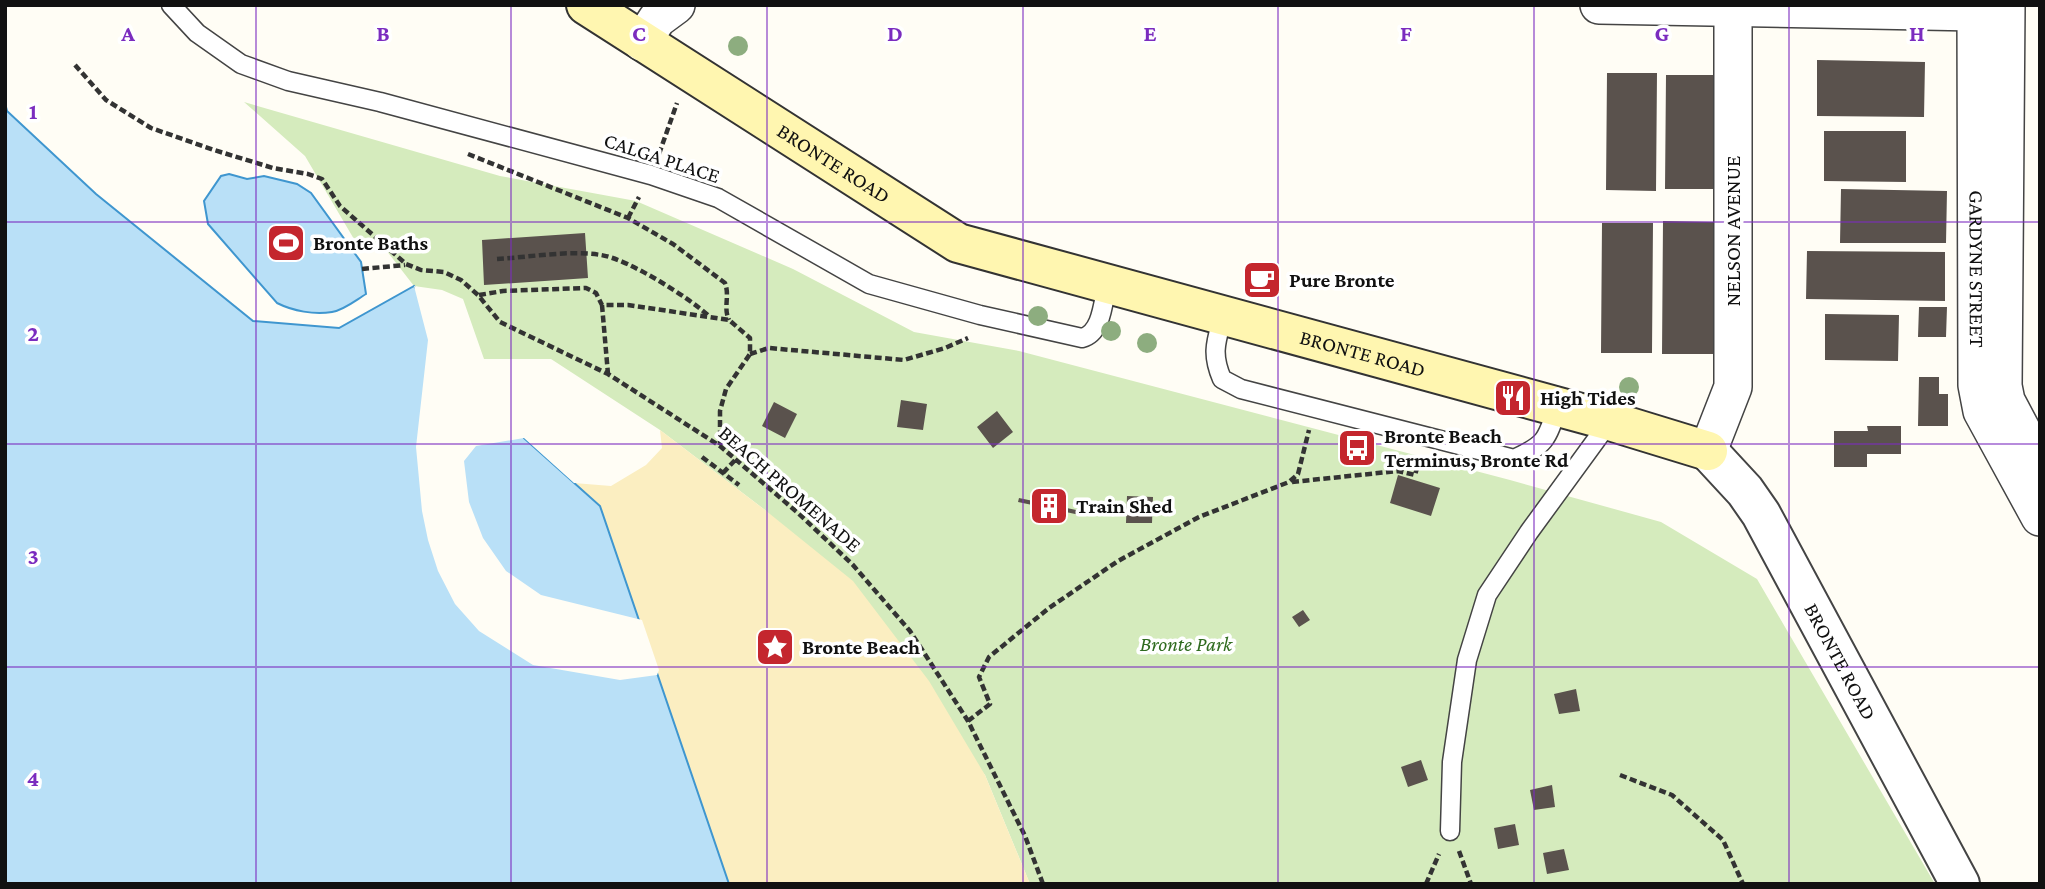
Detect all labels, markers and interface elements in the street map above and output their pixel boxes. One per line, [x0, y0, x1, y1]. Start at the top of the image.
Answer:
text: A [120, 20, 135, 46]
text: B [376, 20, 390, 46]
text: C [632, 20, 646, 46]
text: D [887, 20, 903, 46]
text: E [1143, 20, 1157, 46]
text: F [1400, 20, 1412, 46]
text: G [1655, 20, 1670, 46]
text: H [1909, 20, 1925, 46]
text: 1 [29, 98, 38, 124]
street label: BRONTE ROAD [773, 119, 894, 208]
street label: CALGA PLACE [601, 128, 723, 188]
street label: NELSON AVENUE [1721, 155, 1745, 307]
street label: GARDYNE STREET [1964, 190, 1989, 348]
sports icon: Bronte Baths [265, 222, 307, 264]
place label: Bronte Baths [313, 231, 429, 255]
cafe icon: Pure Bronte [1241, 259, 1283, 301]
place label: Pure Bronte [1289, 268, 1395, 292]
text: 2 [27, 320, 39, 346]
street label: BRONTE ROAD [1297, 325, 1428, 382]
restaurant icon: High Tides [1492, 377, 1534, 419]
place label: High Tides [1540, 386, 1636, 410]
street label: BEACH PROMENADE [714, 421, 866, 557]
place label: Bronte Beach Terminus, Bronte Rd [1384, 424, 1569, 472]
bus stop icon: Bronte Beach Terminus, Bronte Rd [1336, 427, 1378, 469]
building icon: Train Shed [1028, 485, 1070, 527]
place label: Train Shed [1076, 494, 1173, 518]
text: 3 [27, 543, 39, 569]
street label: BRONTE ROAD [1799, 599, 1881, 724]
place icon: Bronte Beach [754, 626, 796, 668]
park label: Bronte Park [1140, 632, 1233, 656]
place label: Bronte Beach [802, 635, 920, 659]
text: 4 [27, 765, 39, 791]

